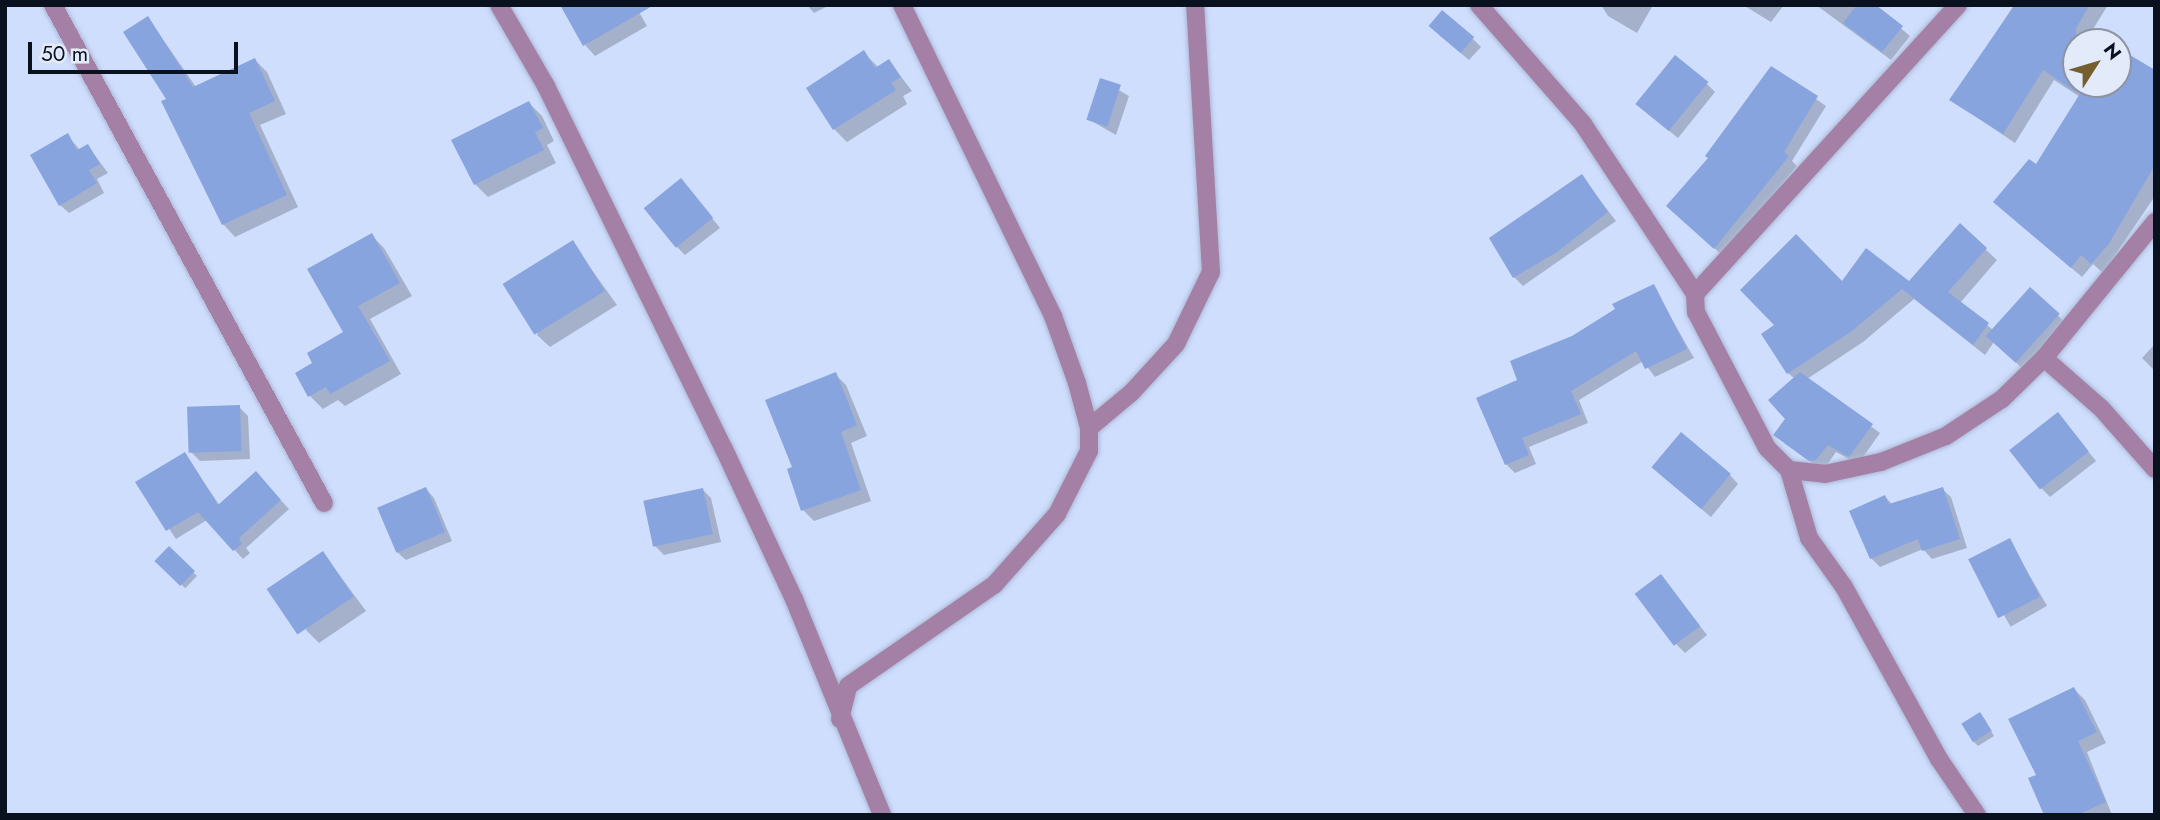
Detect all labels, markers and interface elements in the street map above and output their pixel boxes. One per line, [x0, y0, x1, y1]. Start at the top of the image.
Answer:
scale bar [32, 28, 242, 72]
north arrow [2062, 28, 2132, 98]
text: N [2097, 37, 2128, 65]
text: 50 m [41, 39, 88, 69]

